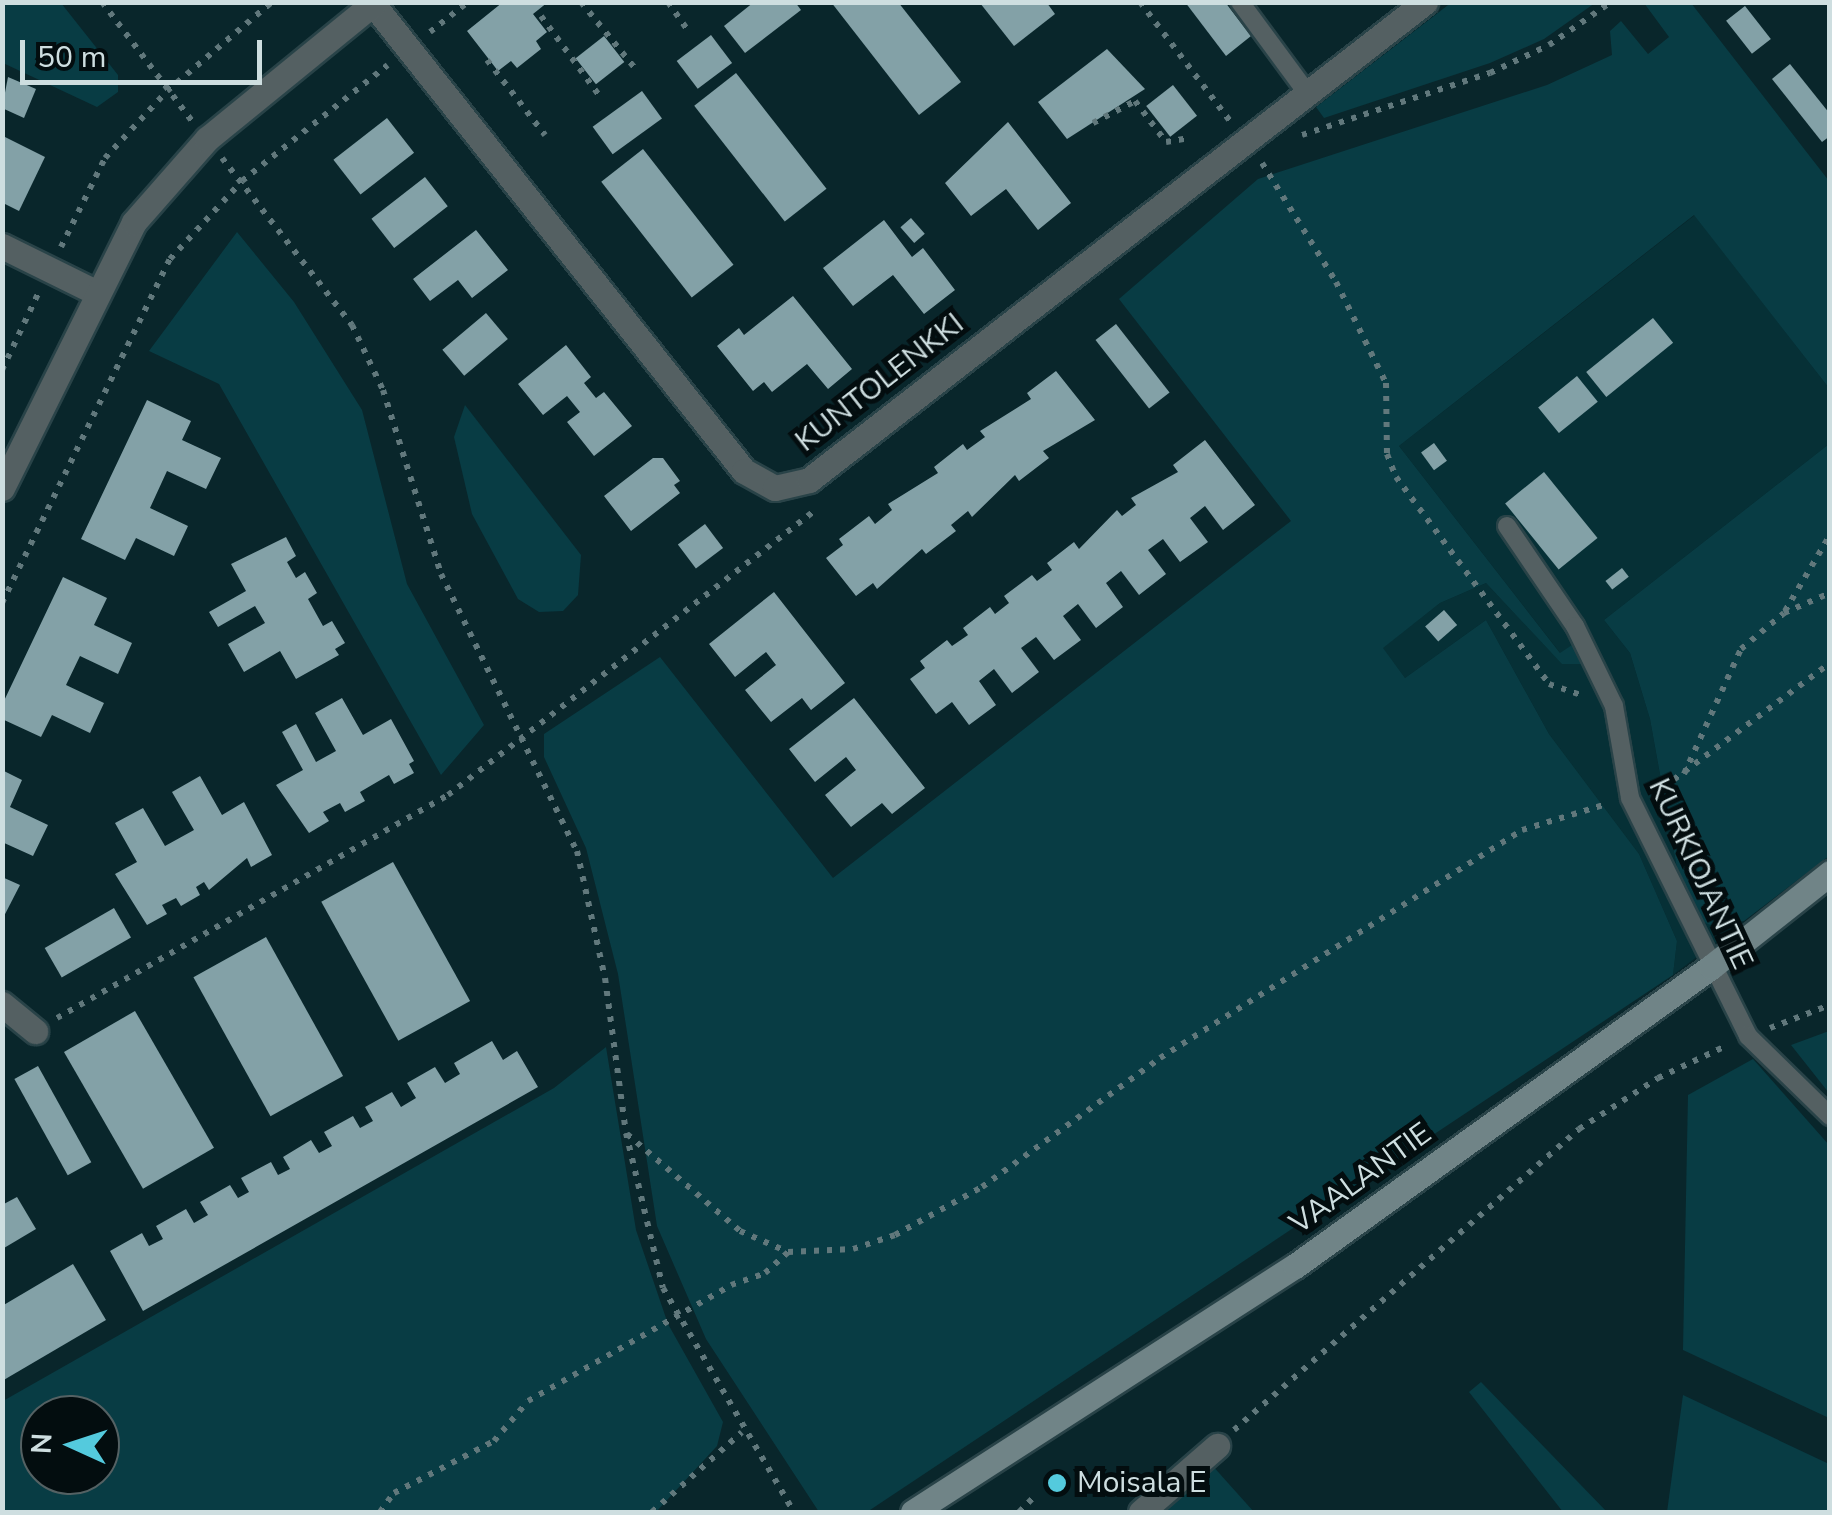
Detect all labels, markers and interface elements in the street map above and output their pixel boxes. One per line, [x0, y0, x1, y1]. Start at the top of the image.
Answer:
scale bar [25, 20, 268, 82]
text: 50 m [37, 37, 106, 78]
street label: KUNTOLENKKI [789, 306, 971, 460]
street label: KURKIOJANTIE [1640, 773, 1760, 975]
street label: VAALANTIE [1283, 1116, 1439, 1242]
north arrow [20, 1395, 120, 1495]
text: N [23, 1432, 62, 1455]
place label: Moisala E [1077, 1465, 1207, 1501]
marker: Moisala E [1046, 1472, 1068, 1494]

